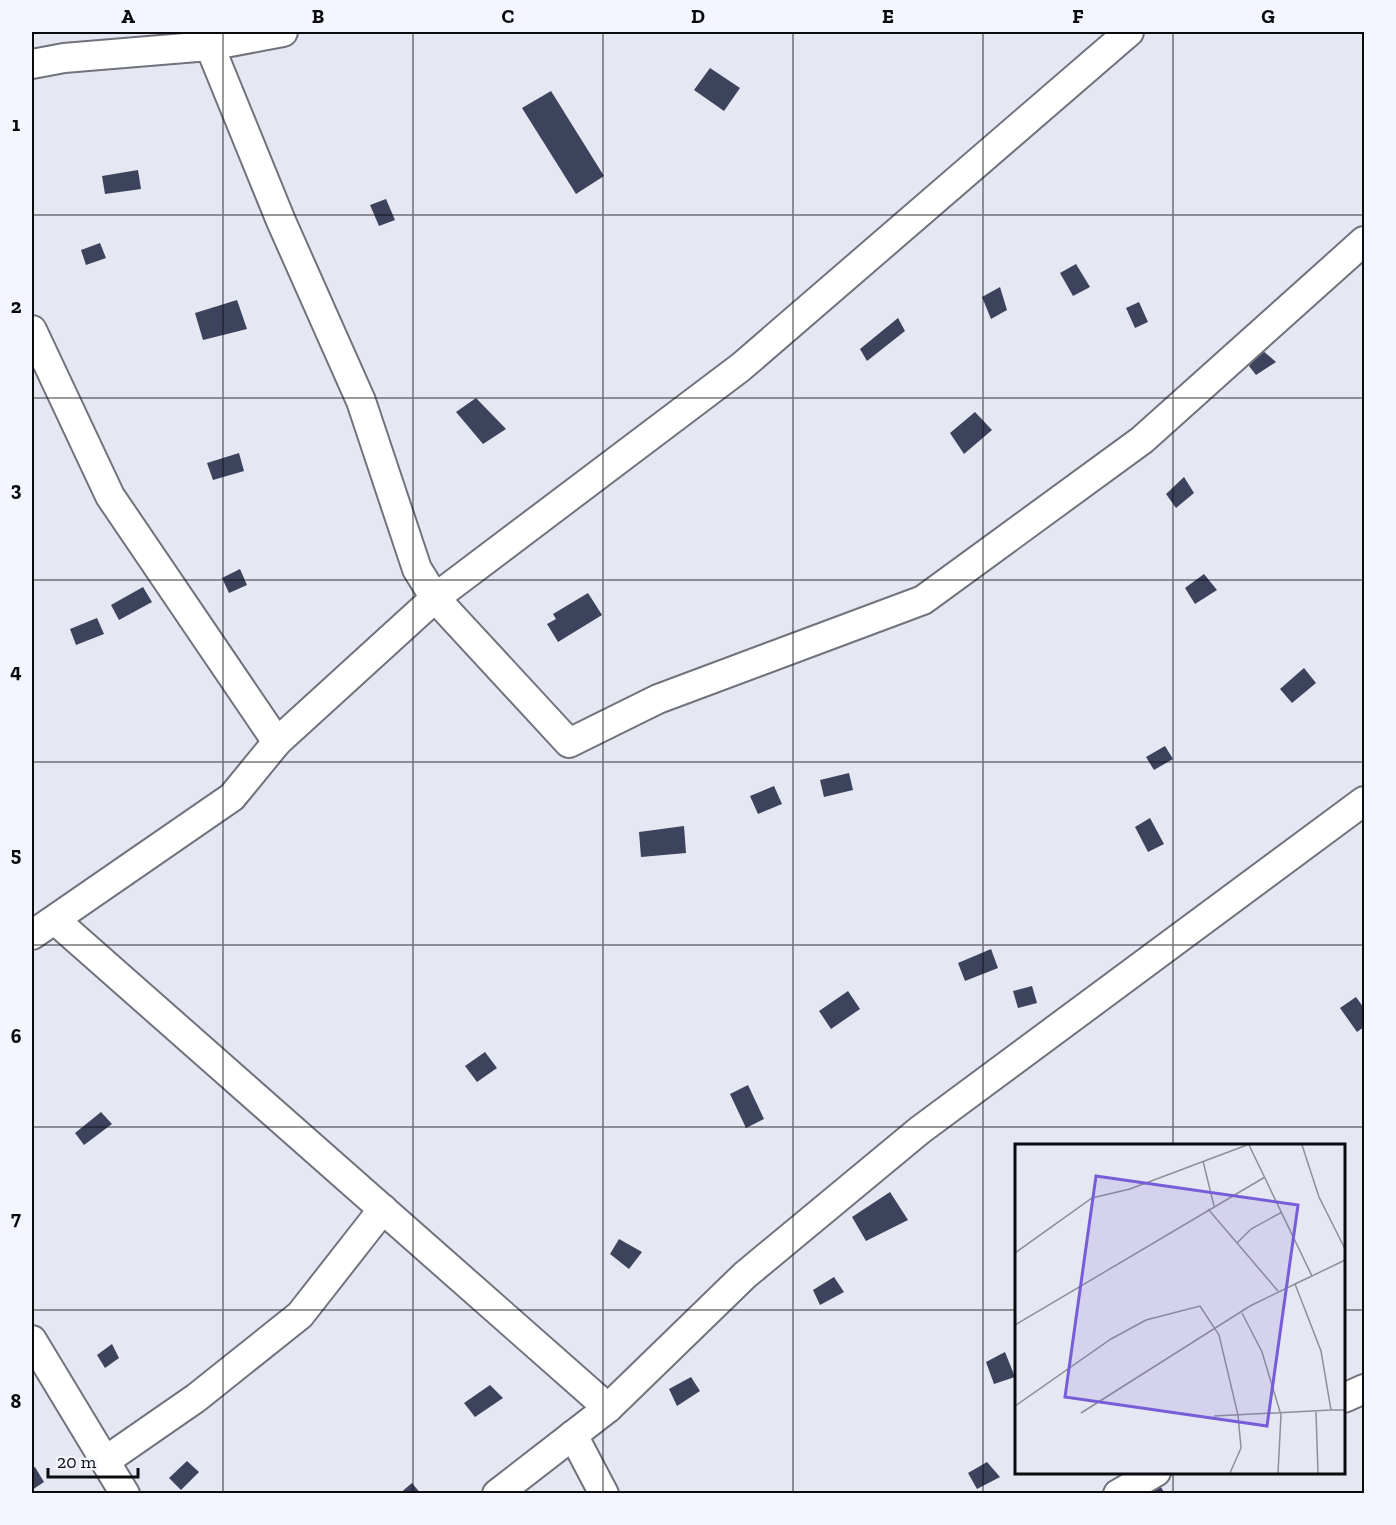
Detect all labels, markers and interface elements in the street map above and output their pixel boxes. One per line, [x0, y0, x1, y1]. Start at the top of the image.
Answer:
text: A [121, 4, 135, 28]
text: B [312, 4, 324, 28]
text: C [502, 4, 515, 28]
text: D [691, 4, 705, 28]
text: E [882, 4, 894, 28]
text: F [1072, 4, 1084, 28]
text: G [1261, 4, 1275, 28]
text: 1 [12, 112, 20, 136]
text: 2 [11, 294, 22, 318]
text: 3 [11, 477, 22, 501]
text: 4 [10, 659, 22, 683]
text: 5 [11, 842, 21, 866]
text: 6 [11, 1024, 22, 1048]
inset map [1015, 1144, 1345, 1474]
text: 7 [11, 1206, 21, 1230]
text: 8 [11, 1389, 22, 1413]
scale bar [48, 1441, 138, 1479]
text: 20 m [57, 1451, 97, 1473]

